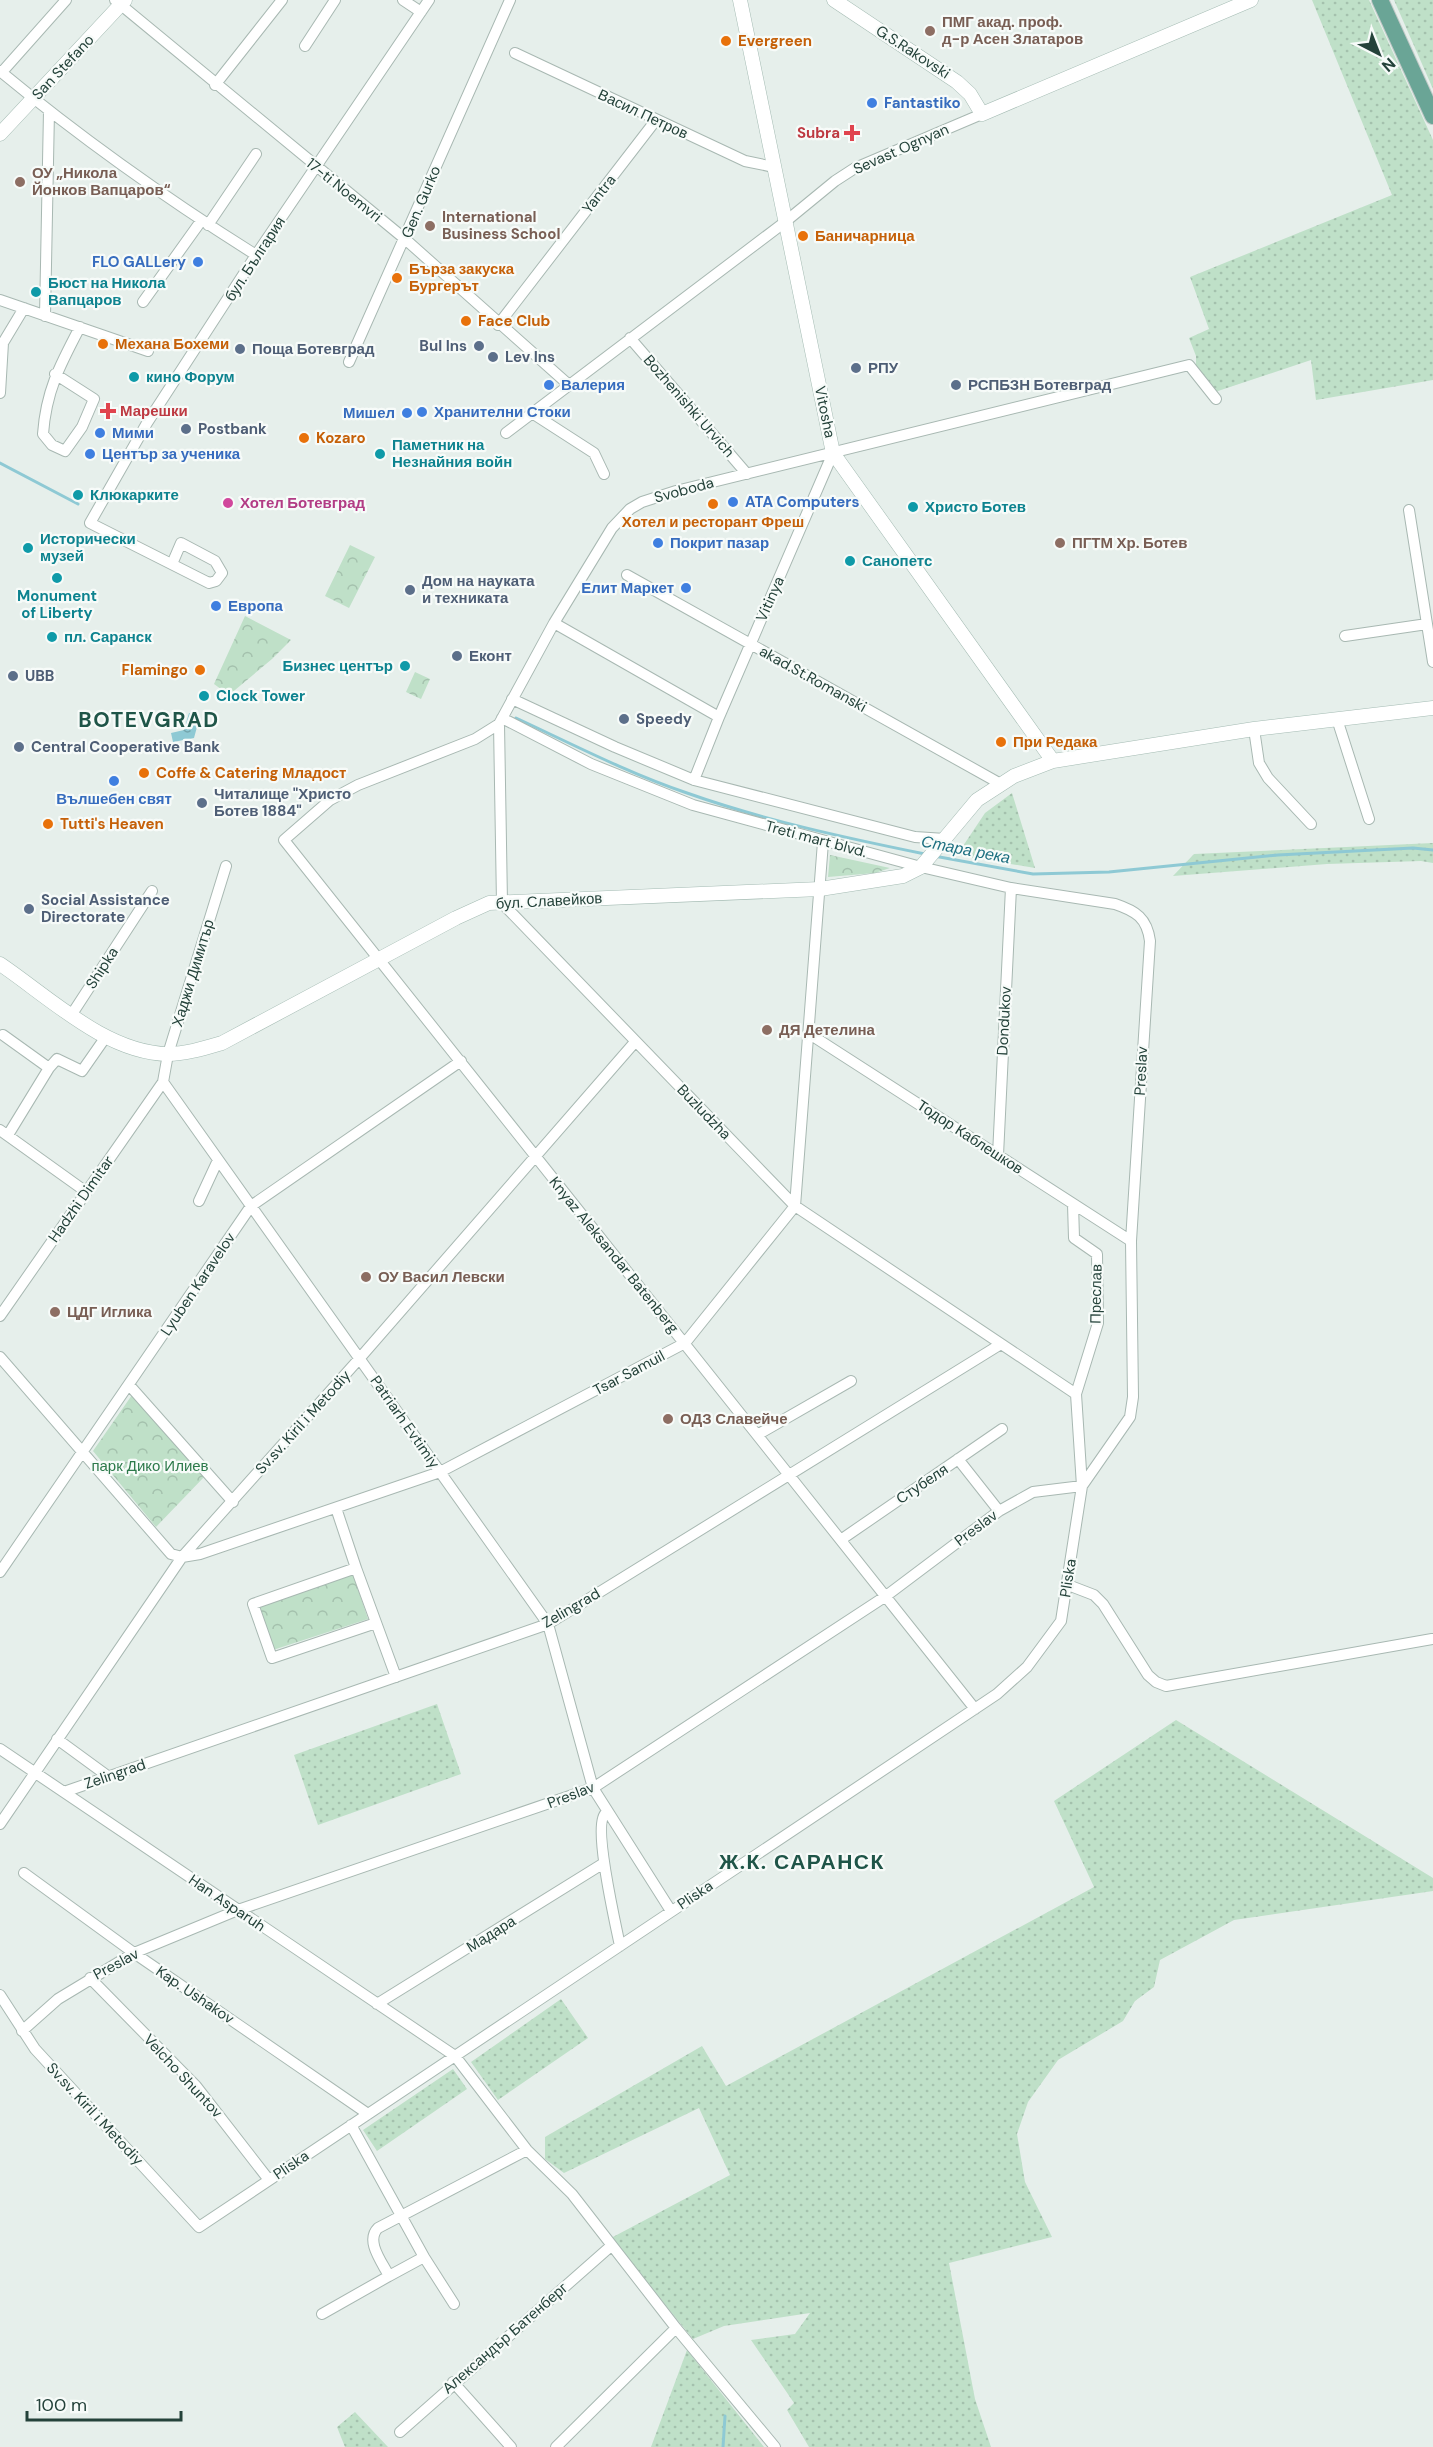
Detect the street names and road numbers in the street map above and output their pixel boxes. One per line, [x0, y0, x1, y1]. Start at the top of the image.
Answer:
street label: G.S.Rakovski [872, 21, 954, 83]
street label: San Stefano [27, 30, 99, 104]
street label: Васил Петров [595, 84, 691, 144]
street label: Sevast Ognyan [850, 119, 952, 179]
street label: 17-ti Noemvri [302, 153, 386, 227]
street label: Gen. Gurko [397, 163, 445, 241]
street label: Yantra [578, 171, 620, 217]
street label: бул. България [220, 213, 290, 305]
street label: Bozhenishki Urvich [639, 351, 739, 461]
street label: Vitosha [810, 384, 840, 440]
street label: Svoboda [652, 472, 716, 508]
street label: Vitinya [751, 573, 789, 625]
street label: akad.St.Romanski [756, 641, 870, 717]
street label: Treti mart blvd. [763, 816, 869, 862]
street label: бул. Славейков [495, 888, 603, 914]
street label: Хаджи Димитър [167, 917, 219, 1029]
street label: Shipka [81, 943, 123, 993]
street label: Dondukov [992, 986, 1016, 1056]
street label: Preslav [1130, 1046, 1152, 1096]
street label: Buzludzha [673, 1080, 735, 1144]
street label: Тодор Каблешков [913, 1095, 1027, 1179]
street label: Hadzhi Dimitar [44, 1151, 119, 1246]
street label: Knyaz Aleksandar Batenberg [545, 1173, 683, 1337]
street label: Lyuben Karavelov [156, 1228, 240, 1339]
street label: Преслав [1085, 1264, 1107, 1324]
street label: Tsar Samuil [590, 1346, 668, 1400]
street label: Sv.sv. Kiril i Metodiy [251, 1365, 356, 1478]
street label: Patriarh Evtimiy [366, 1372, 445, 1473]
street label: Стубеля [892, 1459, 952, 1509]
street label: Preslav [950, 1505, 1002, 1551]
street label: Pliska [1055, 1557, 1081, 1599]
street label: Zelingrad [538, 1583, 604, 1633]
street label: Zelingrad [82, 1754, 148, 1794]
street label: Preslav [544, 1777, 598, 1813]
street label: Han Asparuh [185, 1870, 269, 1936]
street label: Pliska [673, 1876, 717, 1914]
street label: Мадара [462, 1911, 520, 1957]
street label: Preslav [90, 1944, 142, 1984]
street label: Kap. Ushakov [152, 1961, 238, 2029]
street label: Velcho Shuntov [139, 2030, 227, 2122]
street label: Sv.sv. Kiril i Metodiy [42, 2058, 148, 2170]
street label: Pliska [269, 2146, 313, 2184]
street label: Александър Батенберг [438, 2278, 572, 2398]

